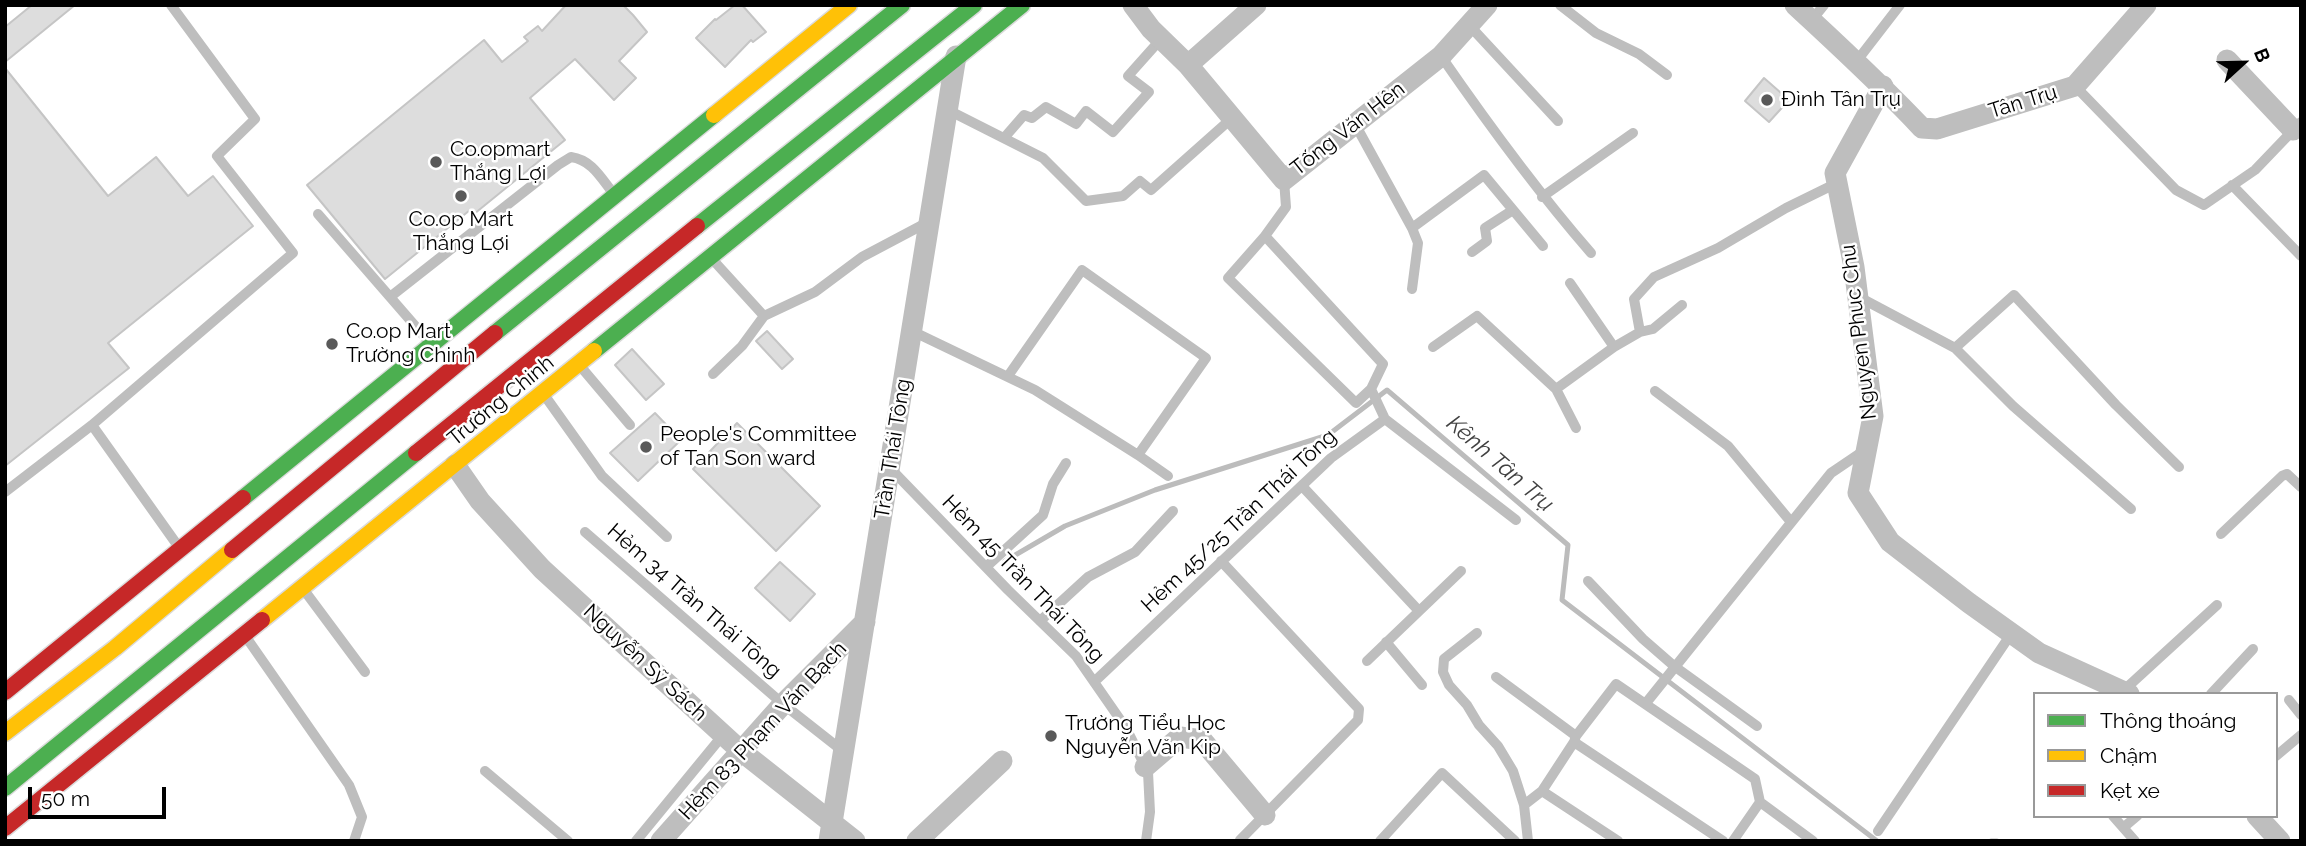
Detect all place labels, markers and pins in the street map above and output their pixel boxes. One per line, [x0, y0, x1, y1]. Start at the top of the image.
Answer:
place label: Đình Tân Trụ [1781, 87, 1901, 113]
marker: Đình Tân Trụ [1759, 92, 1775, 108]
place label: Co.opmart Thắng Lợi [450, 137, 551, 187]
marker: Co.opmart Thắng Lợi [428, 154, 444, 170]
marker: Co.op Mart Thắng Lợi [453, 188, 469, 204]
place label: Co.op Mart Thắng Lợi [409, 207, 513, 257]
place label: Co.op Mart Trường Chinh [346, 319, 476, 369]
marker: Co.op Mart Trường Chinh [324, 336, 340, 352]
place label: People's Committee of Tan Son ward [660, 422, 856, 472]
marker: People's Committee of Tan Son ward [638, 439, 654, 455]
place label: Trường Tiểu Học Nguyễn Văn Kip [1065, 711, 1226, 761]
marker: Trường Tiểu Học Nguyễn Văn Kip [1043, 728, 1059, 744]

